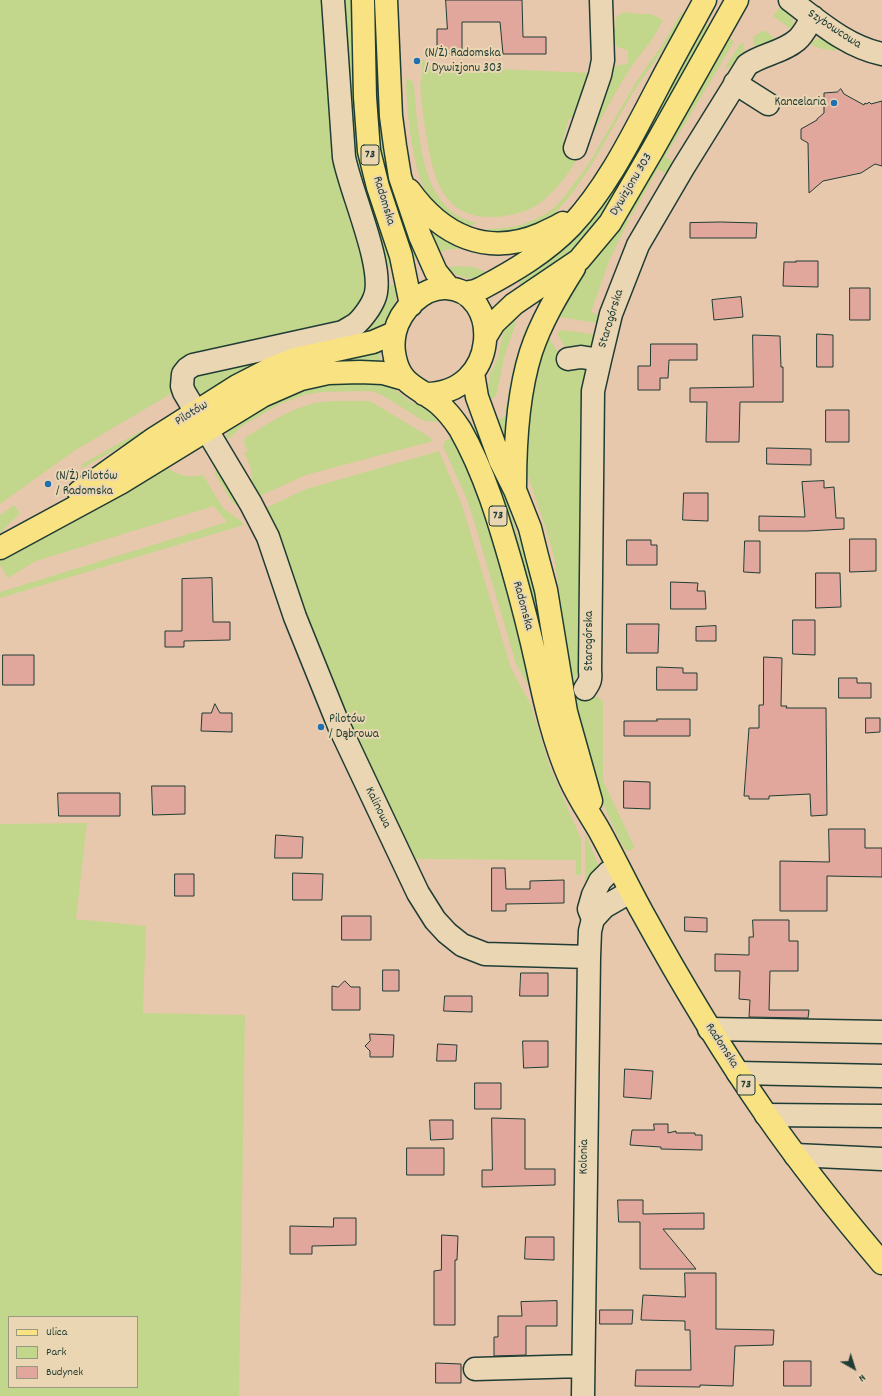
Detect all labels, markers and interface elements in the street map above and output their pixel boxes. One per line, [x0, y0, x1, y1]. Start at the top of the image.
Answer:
street label: Szybowcowa [804, 7, 864, 53]
place label: (N/Ż) Radomska / Dywizjonu 303 [425, 46, 502, 77]
marker: (N/Ż) Radomska / Dywizjonu 303 [412, 56, 422, 66]
place label: Kancelaria [774, 95, 826, 111]
marker: Kancelaria [829, 98, 839, 108]
road number: 73 [361, 145, 379, 165]
street label: Dywizjonu 303 [607, 151, 657, 219]
street label: Radomska [368, 175, 398, 227]
street label: Starogórska [596, 288, 628, 350]
street label: Pilotów [173, 398, 211, 430]
place label: (N/Ż) Pilotów / Radomska [56, 469, 118, 500]
marker: (N/Ż) Pilotów / Radomska [43, 479, 53, 489]
road number: 73 [489, 506, 507, 526]
street label: Radomska [508, 580, 536, 632]
street label: Starogórska [582, 611, 598, 671]
place label: Pilotów / Dąbrowa [329, 712, 379, 743]
marker: Pilotów / Dąbrowa [316, 722, 326, 732]
street label: Kalinowa [360, 785, 394, 831]
street label: Radomska [701, 1021, 741, 1071]
road number: 73 [737, 1075, 755, 1095]
street label: Kolonia [577, 1139, 593, 1175]
legend [8, 1316, 138, 1388]
text: Ulica [46, 1324, 67, 1341]
text: Park [46, 1344, 66, 1361]
north arrow [834, 1348, 874, 1388]
text: Budynek [46, 1364, 83, 1381]
text: N [854, 1369, 869, 1385]

